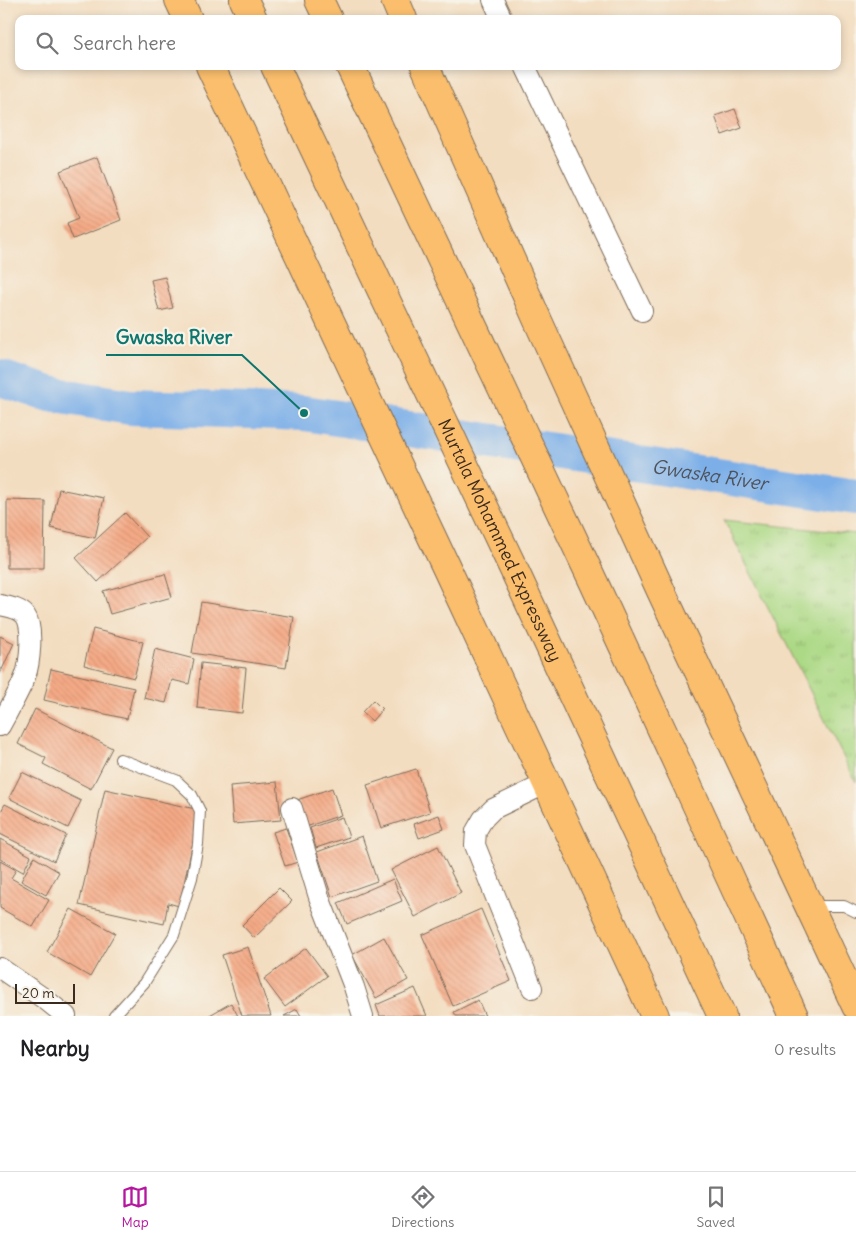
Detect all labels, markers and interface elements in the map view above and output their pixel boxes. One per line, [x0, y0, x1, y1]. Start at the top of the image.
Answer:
search box [15, 15, 841, 70]
icon: search [33, 29, 61, 57]
text: Search here [73, 31, 176, 55]
callout: Gwaska River [106, 321, 242, 355]
text: Gwaska River [116, 325, 233, 349]
street label: Murtala Mohammed Expressway [433, 415, 567, 665]
water label: Gwaska River [650, 454, 771, 496]
scale bar [15, 981, 75, 1004]
text: 20 m [22, 984, 55, 1002]
text: Nearby [20, 1035, 90, 1062]
text: 0 results [774, 1039, 836, 1059]
tab: Map [121, 1183, 149, 1231]
tab: Directions [391, 1183, 454, 1231]
tab: Saved [697, 1183, 735, 1231]

